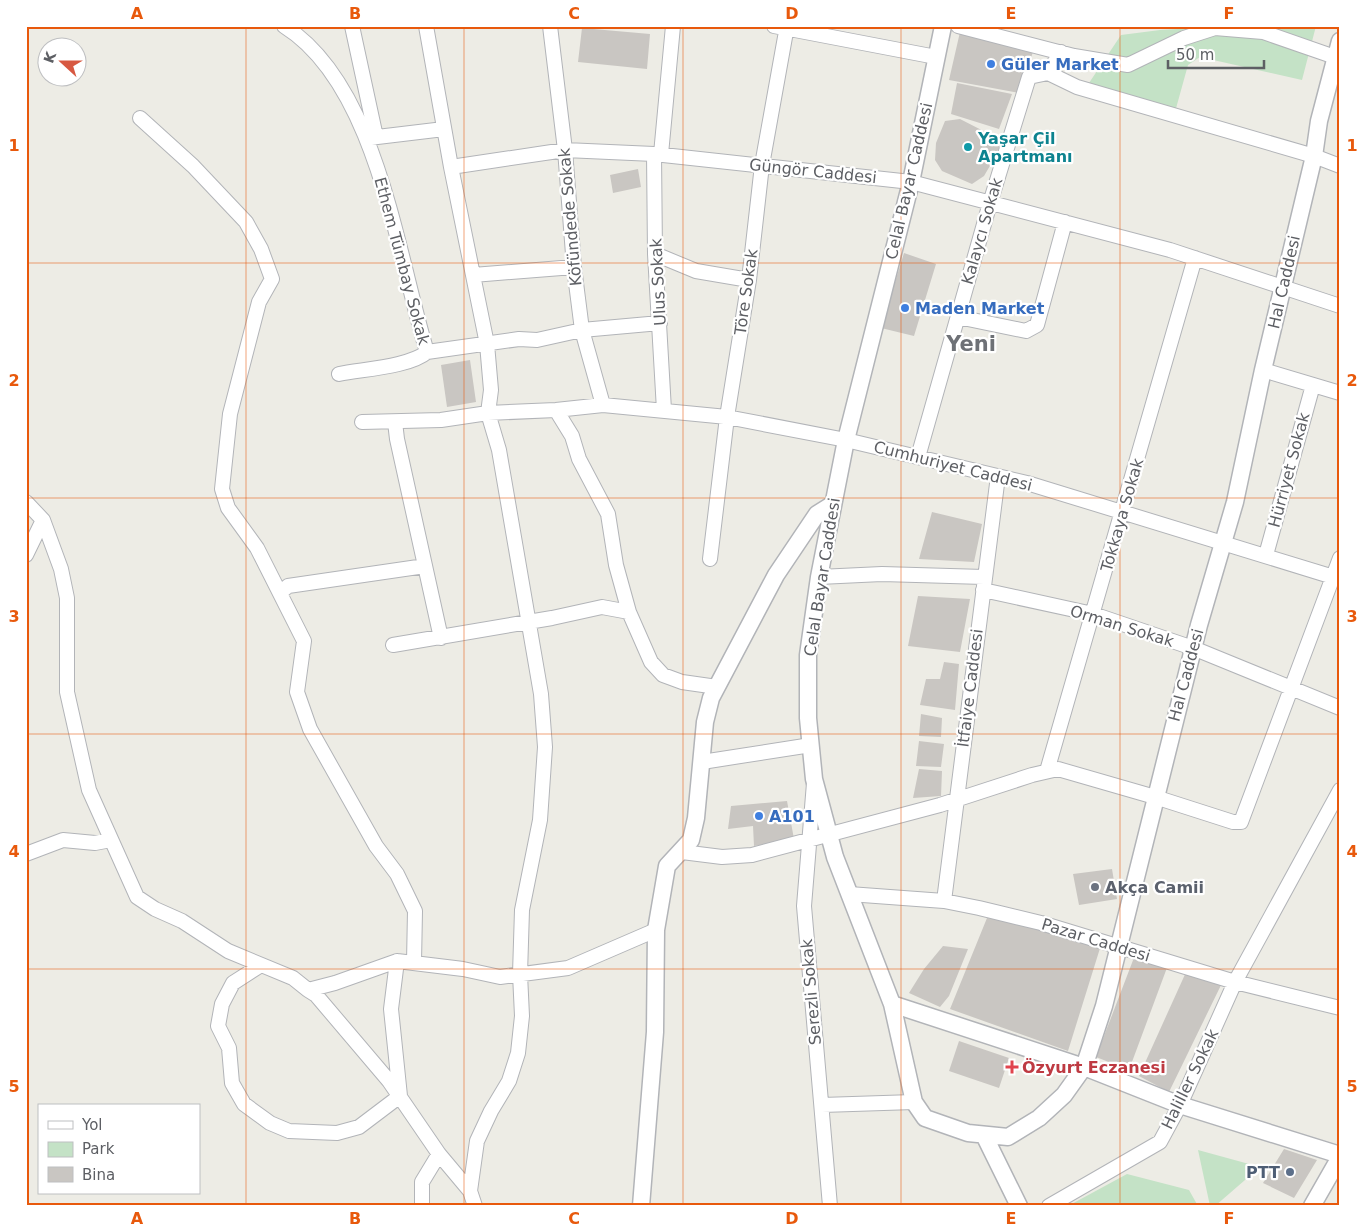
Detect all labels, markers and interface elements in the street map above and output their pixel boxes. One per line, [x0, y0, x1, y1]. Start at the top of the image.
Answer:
text: A [131, 4, 144, 23]
text: B [349, 4, 361, 23]
text: C [568, 4, 580, 23]
text: D [785, 4, 799, 23]
text: E [1006, 4, 1016, 23]
text: F [1224, 4, 1234, 23]
north arrow [38, 38, 88, 88]
scale bar [1168, 38, 1265, 70]
text: 50 m [1176, 46, 1214, 64]
text: K [40, 48, 60, 65]
place label: Güler Market [1001, 55, 1119, 74]
marker: Güler Market [985, 58, 997, 70]
street label: Celal Bayar Caddesi [882, 101, 936, 261]
place label: Yaşar Çil Apartmanı [977, 129, 1073, 166]
text: 1 [8, 136, 20, 155]
text: 1 [1346, 136, 1358, 155]
marker: Yaşar Çil Apartmanı [962, 141, 974, 153]
street label: Köfündede Sokak [554, 146, 585, 287]
street label: Güngör Caddesi [748, 155, 878, 187]
street label: Ethem Tümbay Sokak [370, 175, 434, 348]
street label: Kalaycı Sokak [958, 175, 1007, 287]
street label: Hal Caddesi [1264, 233, 1304, 331]
street label: Ulus Sokak [646, 237, 670, 326]
street label: Töre Sokak [730, 247, 762, 337]
place label: Maden Market [915, 299, 1045, 318]
marker: Maden Market [899, 302, 911, 314]
district label: Yeni [945, 332, 996, 356]
text: 2 [8, 371, 20, 390]
text: 2 [1346, 371, 1358, 390]
street label: Hürriyet Sokak [1265, 410, 1314, 530]
street label: Cumhuriyet Caddesi [872, 437, 1034, 495]
street label: Tokkaya Sokak [1096, 455, 1147, 575]
street label: Celal Bayar Caddesi [800, 496, 844, 658]
street label: Orman Sokak [1068, 601, 1177, 651]
text: 3 [8, 607, 20, 626]
text: 3 [1346, 607, 1358, 626]
street label: Hal Caddesi [1164, 627, 1208, 723]
street label: İtfaiye Caddesi [953, 628, 987, 748]
place label: A101 [769, 807, 815, 826]
marker: A101 [753, 810, 765, 822]
text: 4 [8, 842, 20, 861]
text: 4 [1346, 842, 1358, 861]
place label: Akça Camii [1105, 878, 1204, 897]
marker: Akça Camii [1089, 881, 1101, 893]
street label: Pazar Caddesi [1039, 914, 1153, 966]
street label: Serezli Sokak [797, 937, 825, 1046]
street label: Haliller Sokak [1158, 1025, 1223, 1132]
place label: Özyurt Eczanesi [1022, 1058, 1166, 1077]
marker: Özyurt Eczanesi [1006, 1061, 1018, 1073]
text: 5 [8, 1077, 20, 1096]
text: 5 [1346, 1077, 1358, 1096]
legend [38, 1104, 200, 1194]
text: Yol [81, 1116, 103, 1134]
text: Park [82, 1140, 115, 1158]
place label: PTT [1246, 1163, 1280, 1182]
text: Bina [82, 1166, 115, 1184]
marker: PTT [1284, 1166, 1296, 1178]
text: A [131, 1209, 144, 1228]
text: B [349, 1209, 361, 1228]
text: C [568, 1209, 580, 1228]
text: D [785, 1209, 799, 1228]
text: E [1006, 1209, 1016, 1228]
text: F [1224, 1209, 1234, 1228]

